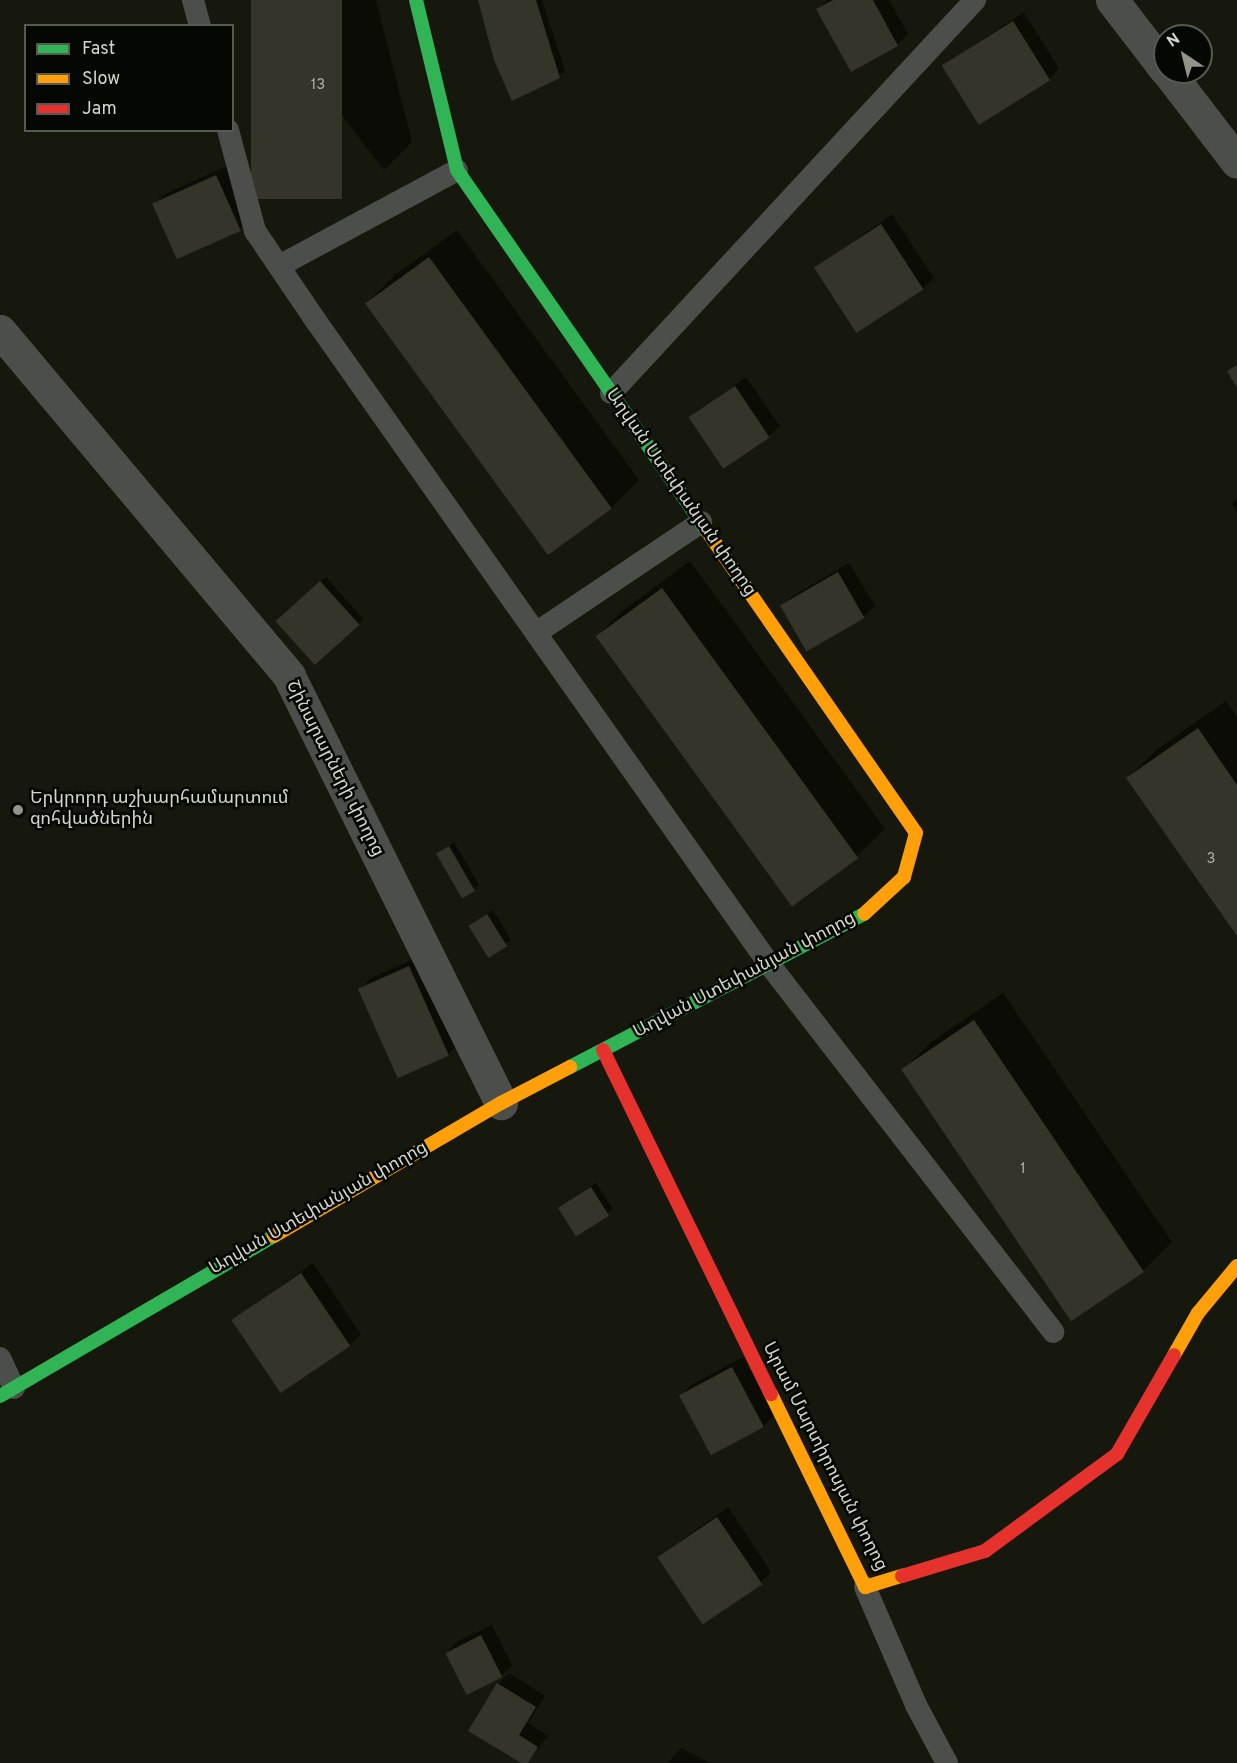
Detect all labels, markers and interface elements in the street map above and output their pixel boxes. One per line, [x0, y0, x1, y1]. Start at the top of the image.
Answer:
legend [24, 24, 234, 132]
north arrow [1153, 24, 1213, 84]
text: N [1163, 29, 1184, 52]
text: Fast [82, 38, 115, 61]
text: Slow [82, 68, 120, 91]
house number: 13 [311, 77, 325, 95]
text: Jam [82, 98, 117, 121]
street label: Աղվան Ստեփանյան փողոց [600, 385, 760, 601]
street label: Շինարարների փողոց [280, 677, 388, 861]
place label: Երկրորդ աշխարհամարտում զոհվածներին [30, 789, 289, 832]
marker: Երկրորդ աշխարհամարտում զոհվածներին [11, 803, 25, 817]
house number: 3 [1206, 851, 1216, 869]
street label: Աղվան Ստեփանյան փողոց [630, 908, 860, 1044]
street label: Աղվան Ստեփանյան փողոց [206, 1138, 432, 1280]
house number: 1 [1020, 1161, 1026, 1179]
street label: Արամ Մարտիրոսյան փողոց [757, 1339, 891, 1575]

